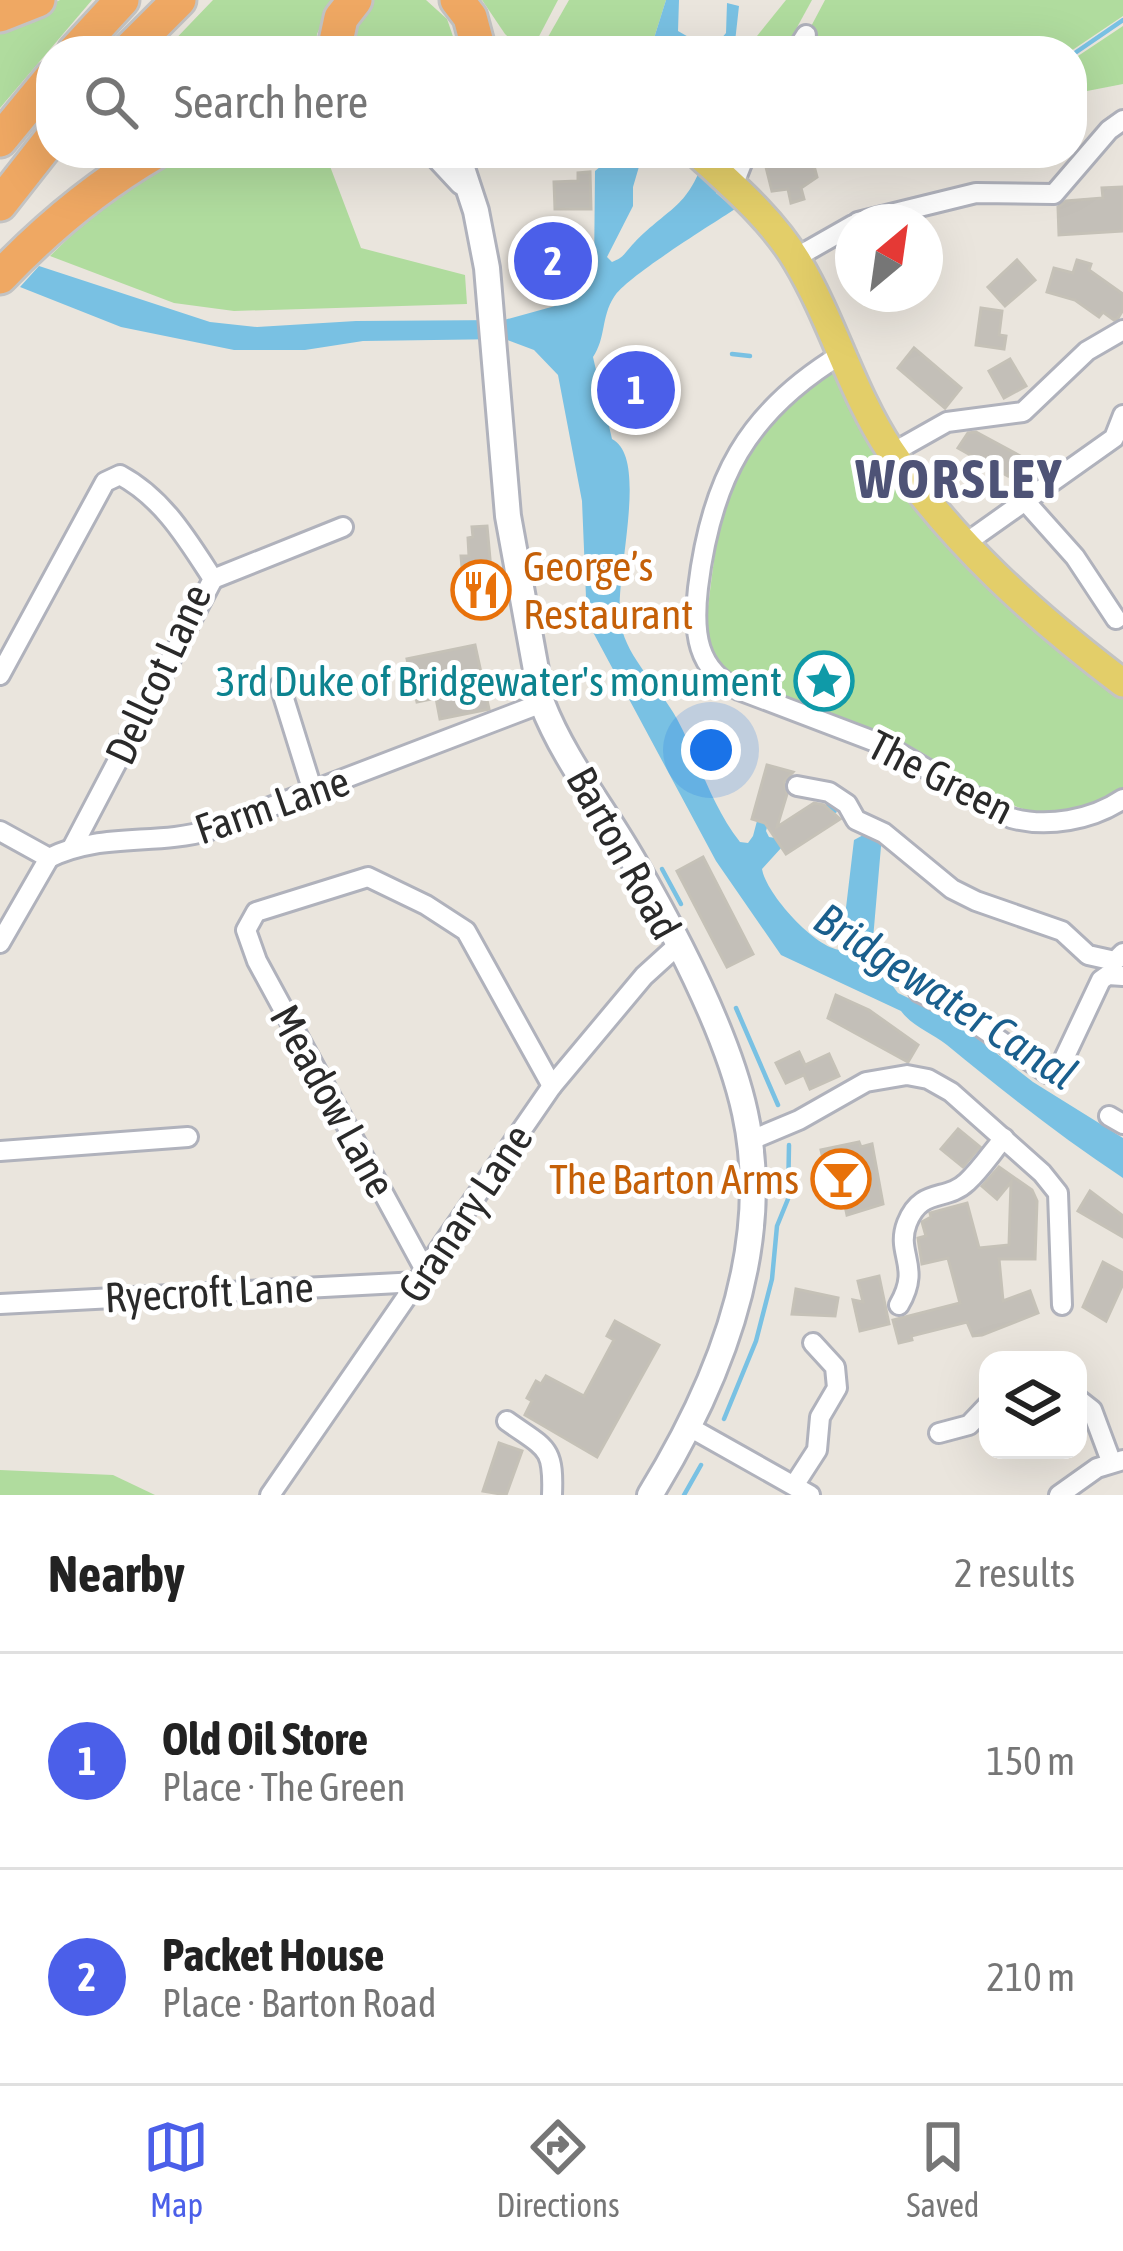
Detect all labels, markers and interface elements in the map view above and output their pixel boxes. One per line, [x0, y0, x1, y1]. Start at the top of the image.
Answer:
search box [36, 36, 1087, 168]
icon: search [78, 69, 144, 135]
text: Search here [174, 76, 368, 128]
north arrow [835, 204, 943, 312]
pin: 2 [514, 216, 592, 306]
pin: 1 [597, 345, 675, 435]
district label: WORSLEY [855, 448, 1064, 509]
place label: George’s Restaurant [523, 542, 693, 638]
restaurant icon: George’s Restaurant [450, 559, 512, 621]
street label: Dellcot Lane [96, 576, 220, 772]
place icon: 3rd Duke of Bridgewater's monument [793, 650, 855, 712]
place label: 3rd Duke of Bridgewater's monument [216, 657, 782, 705]
your location [681, 720, 741, 780]
street label: The Green [861, 720, 1021, 834]
street label: Farm Lane [189, 756, 355, 854]
street label: Barton Road [557, 759, 691, 947]
water label: Bridgewater Canal [805, 892, 1087, 1100]
street label: Meadow Lane [261, 997, 405, 1205]
street label: Granary Lane [388, 1115, 542, 1311]
bar icon: The Barton Arms [810, 1148, 872, 1210]
place label: The Barton Arms [549, 1155, 799, 1203]
street label: Ryecroft Lane [103, 1263, 315, 1321]
map controls [979, 1351, 1087, 1459]
button: layers [979, 1351, 1087, 1459]
text: Nearby [48, 1544, 185, 1603]
text: 2 results [954, 1551, 1075, 1595]
text: Old Oil Store [162, 1713, 368, 1765]
text: 1 [78, 1739, 96, 1783]
text: 150 m [987, 1739, 1075, 1783]
text: Place · The Green [162, 1765, 405, 1809]
text: Packet House [162, 1929, 385, 1981]
text: 2 [78, 1955, 96, 1999]
text: 210 m [987, 1955, 1075, 1999]
text: Place · Barton Road [162, 1981, 436, 2025]
tab: Map [143, 2114, 209, 2224]
tab: Directions [496, 2114, 620, 2224]
tab: Saved [907, 2114, 979, 2224]

